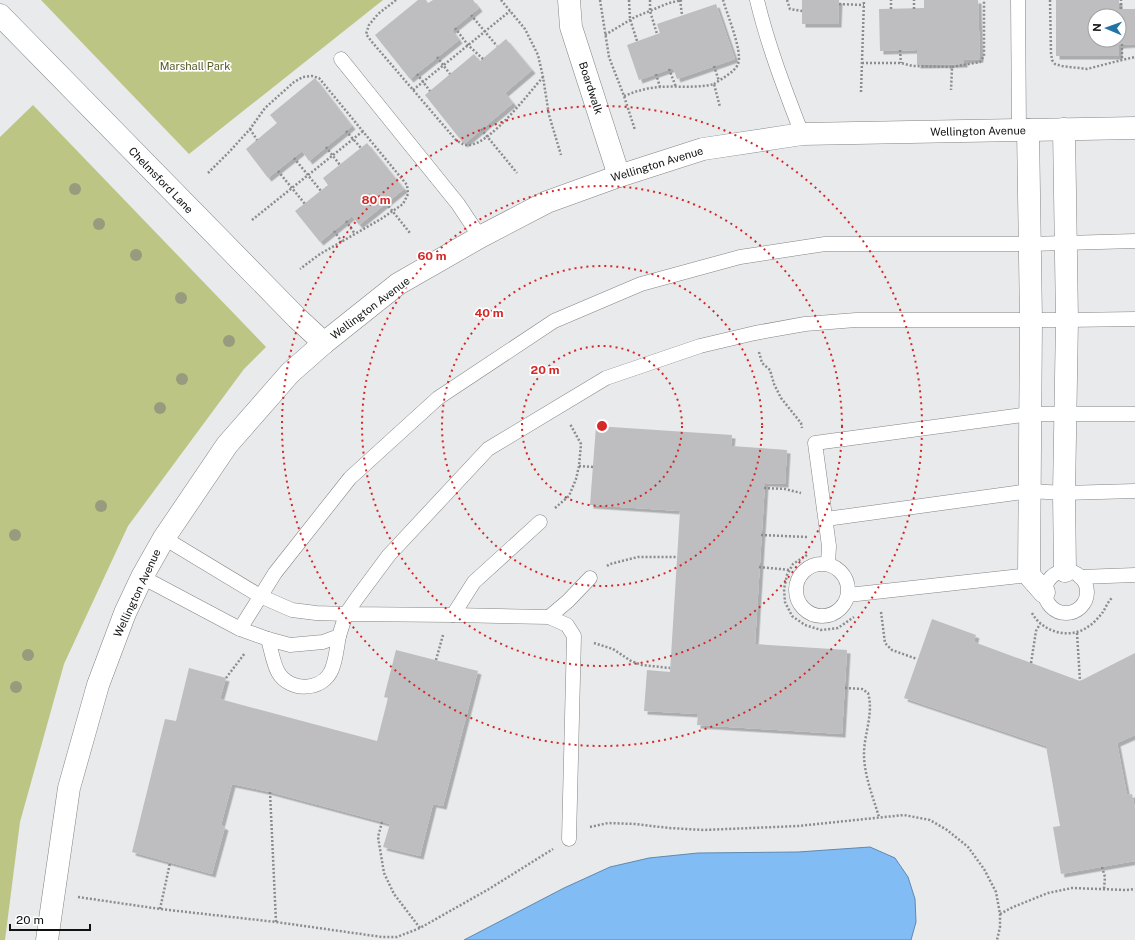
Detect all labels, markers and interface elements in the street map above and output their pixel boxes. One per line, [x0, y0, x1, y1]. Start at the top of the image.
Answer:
north arrow [1087, 8, 1127, 48]
text: N [1091, 23, 1103, 32]
park label: Marshall Park [160, 60, 230, 72]
street label: Boardwalk [577, 60, 605, 116]
street label: Wellington Avenue [930, 124, 1026, 138]
street label: Chelmsford Lane [126, 144, 196, 216]
street label: Wellington Avenue [609, 144, 705, 184]
text: 80 m [361, 193, 391, 207]
text: 60 m [417, 249, 447, 263]
street label: Wellington Avenue [328, 274, 412, 342]
text: 40 m [474, 306, 504, 320]
text: 20 m [531, 363, 560, 377]
centre of rings [595, 419, 609, 433]
street label: Wellington Avenue [111, 547, 163, 639]
scale bar [10, 906, 90, 932]
text: 20 m [16, 913, 44, 927]

